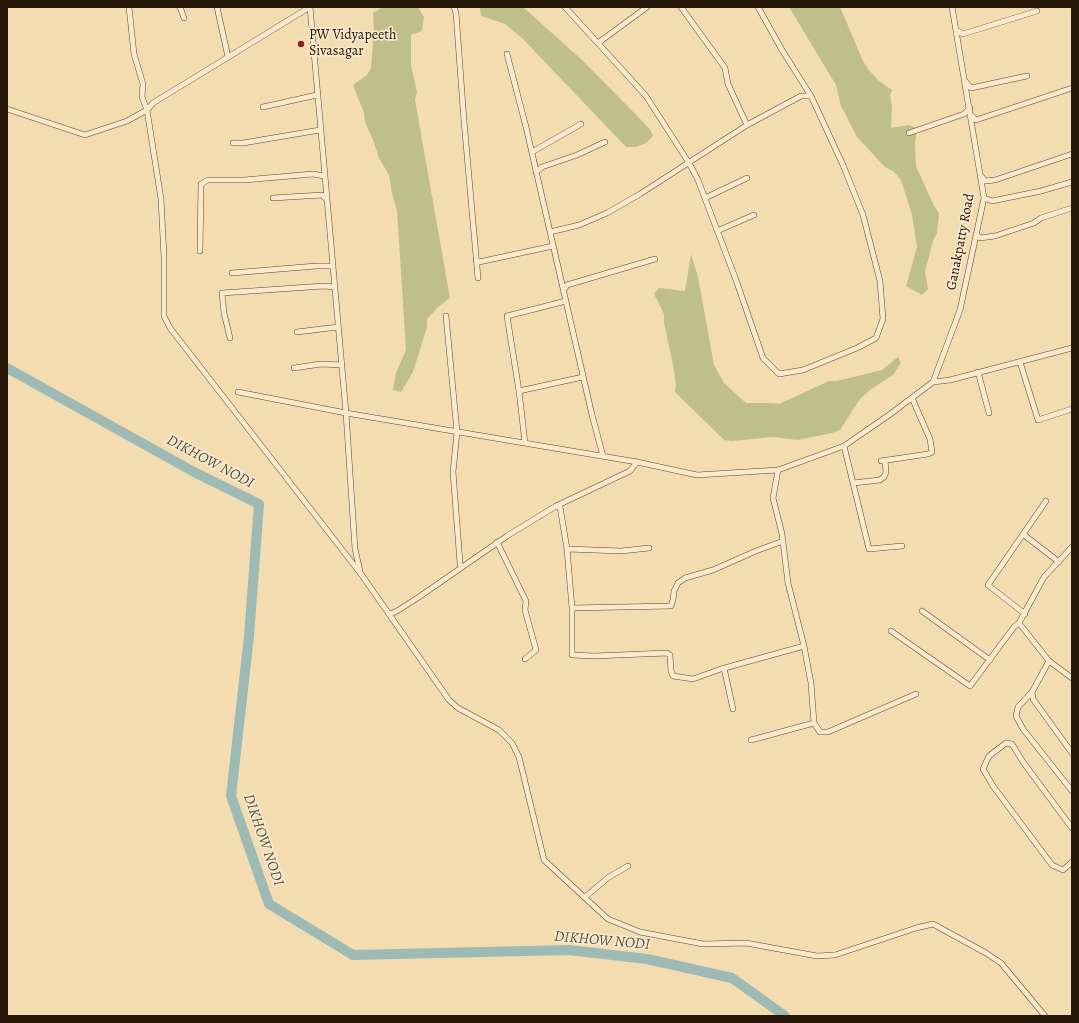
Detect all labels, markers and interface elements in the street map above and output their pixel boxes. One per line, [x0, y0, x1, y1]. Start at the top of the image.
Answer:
place label: PW Vidyapeeth Sivasagar [309, 28, 396, 60]
marker: PW Vidyapeeth Sivasagar [296, 39, 306, 49]
street label: Ganakpatty Road [943, 192, 979, 292]
water label: DIKHOW NODI [163, 431, 257, 493]
water label: DIKHOW NODI [239, 792, 287, 888]
water label: DIKHOW NODI [553, 928, 651, 954]

